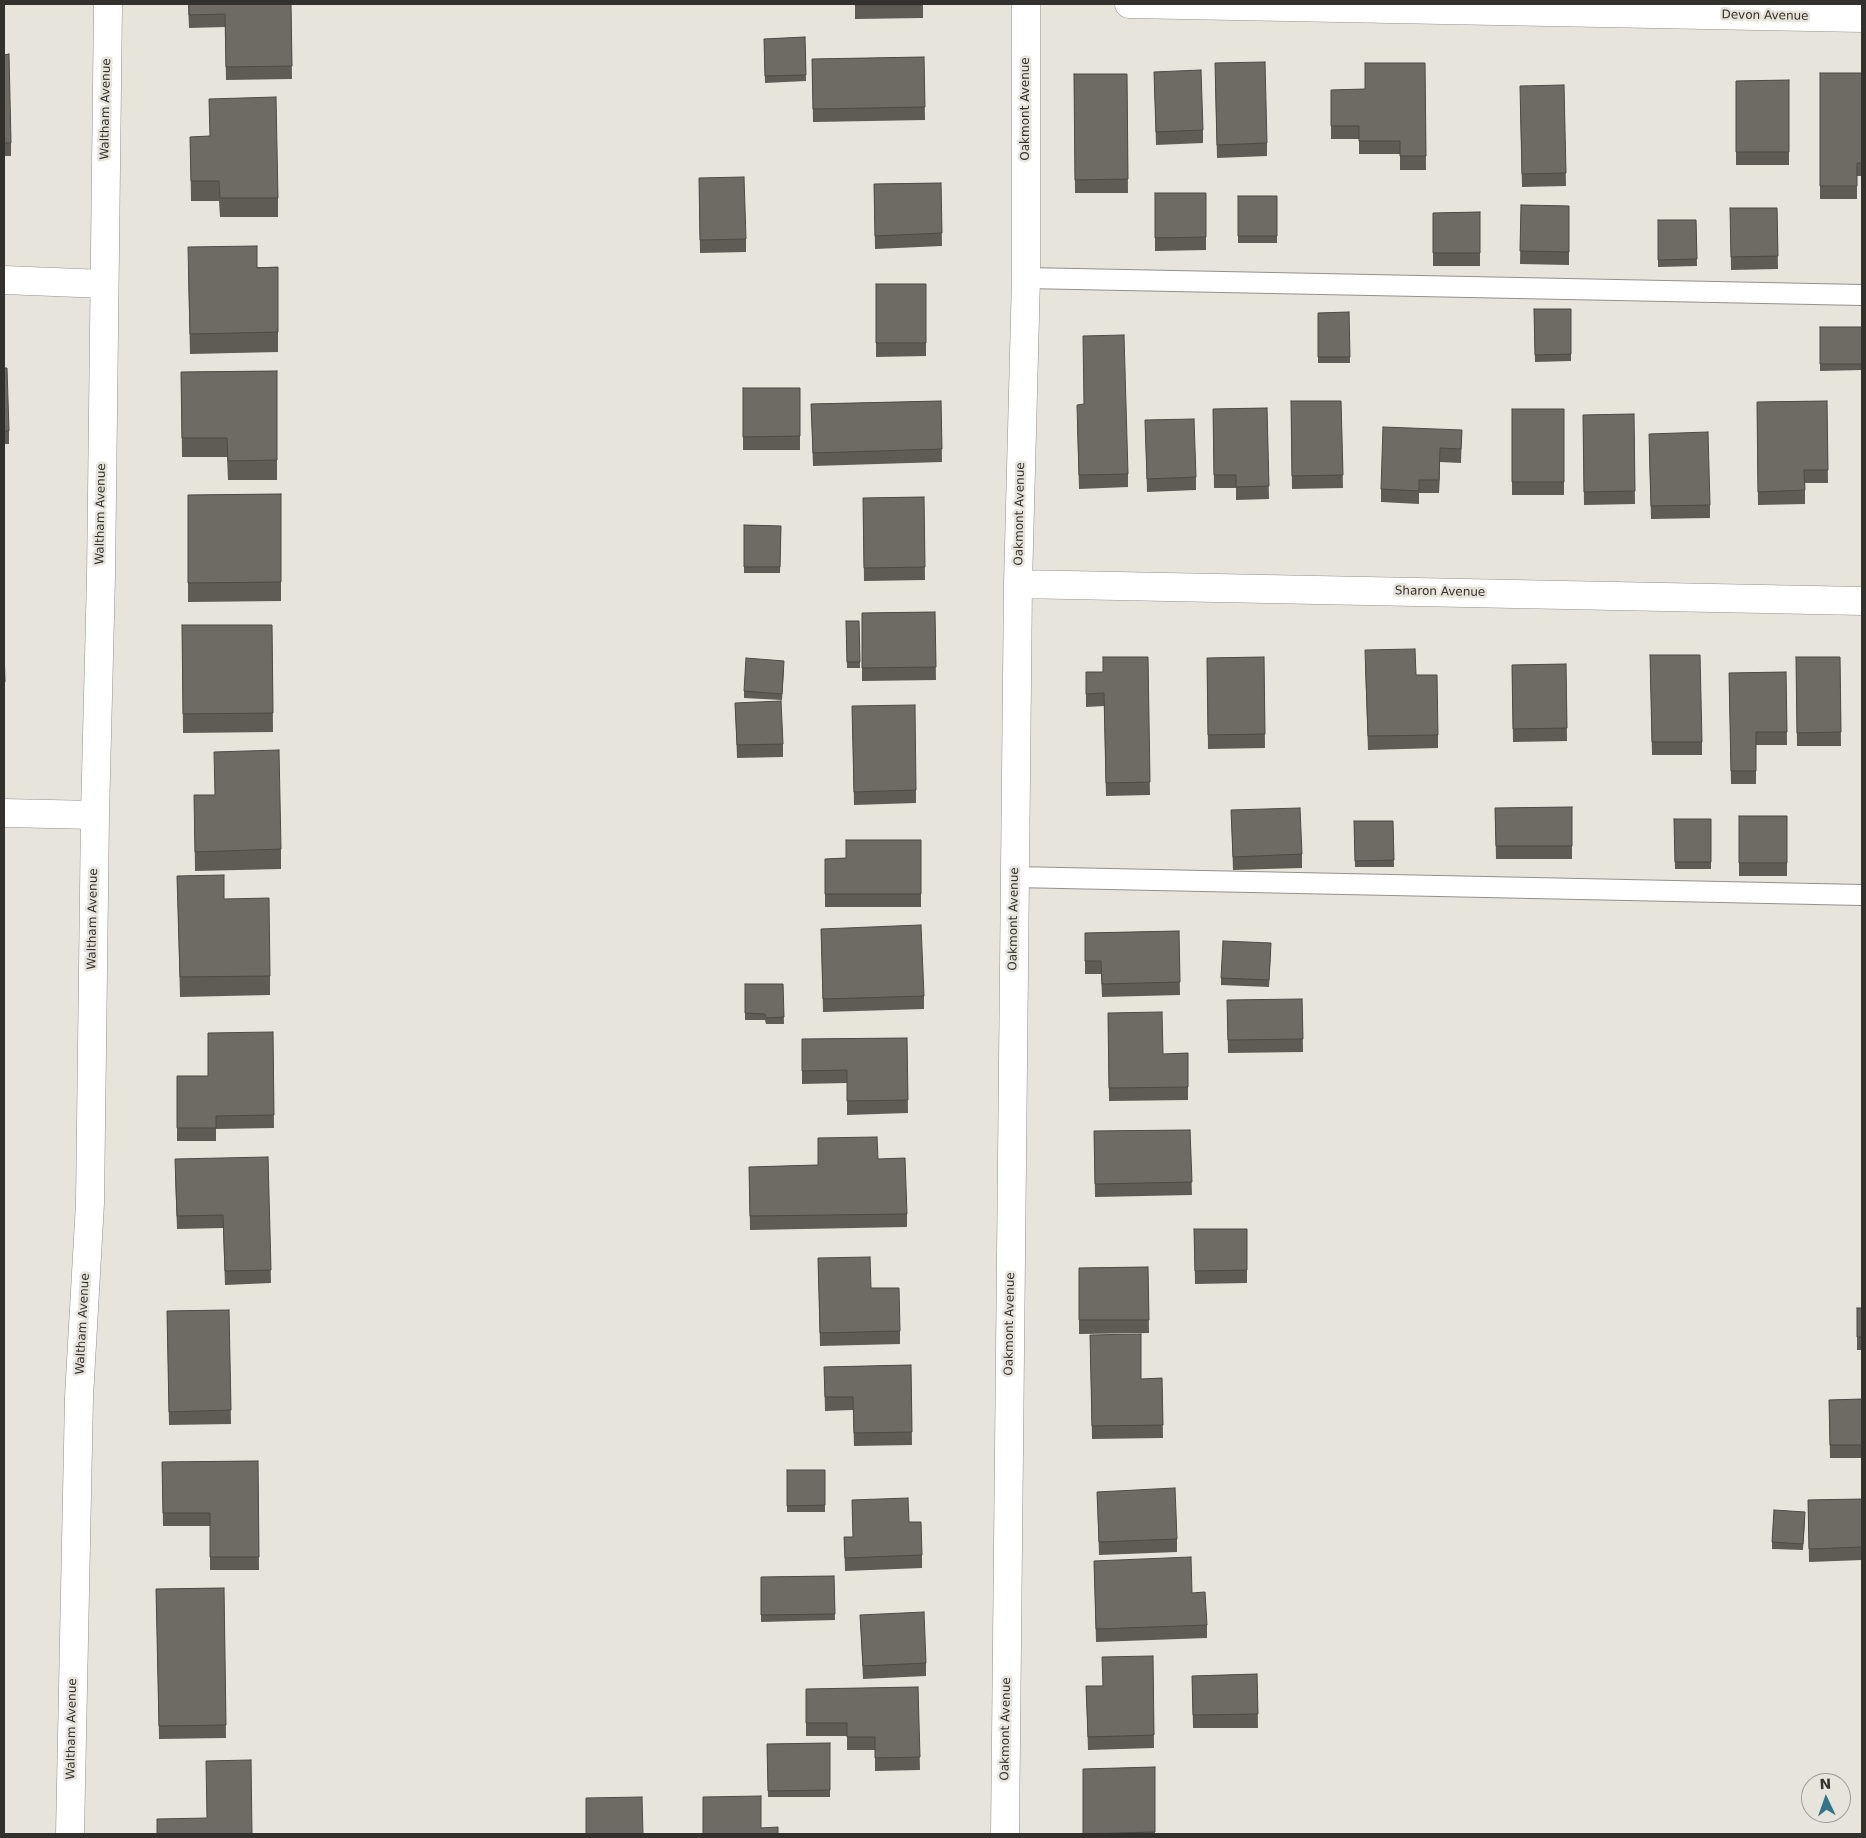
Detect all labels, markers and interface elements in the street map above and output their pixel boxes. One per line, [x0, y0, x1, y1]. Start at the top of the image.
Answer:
street label: Devon Avenue [1721, 8, 1809, 24]
street label: Oakmont Avenue [1019, 57, 1033, 161]
street label: Waltham Avenue [98, 58, 114, 160]
street label: Oakmont Avenue [1012, 462, 1028, 566]
street label: Waltham Avenue [93, 463, 109, 565]
street label: Sharon Avenue [1395, 584, 1485, 600]
street label: Oakmont Avenue [1006, 867, 1022, 971]
street label: Waltham Avenue [85, 868, 101, 970]
street label: Oakmont Avenue [1002, 1272, 1018, 1376]
street label: Waltham Avenue [73, 1273, 93, 1375]
street label: Oakmont Avenue [998, 1677, 1014, 1781]
street label: Waltham Avenue [64, 1678, 80, 1780]
north arrow [1801, 1773, 1851, 1823]
text: N [1819, 1776, 1832, 1792]

